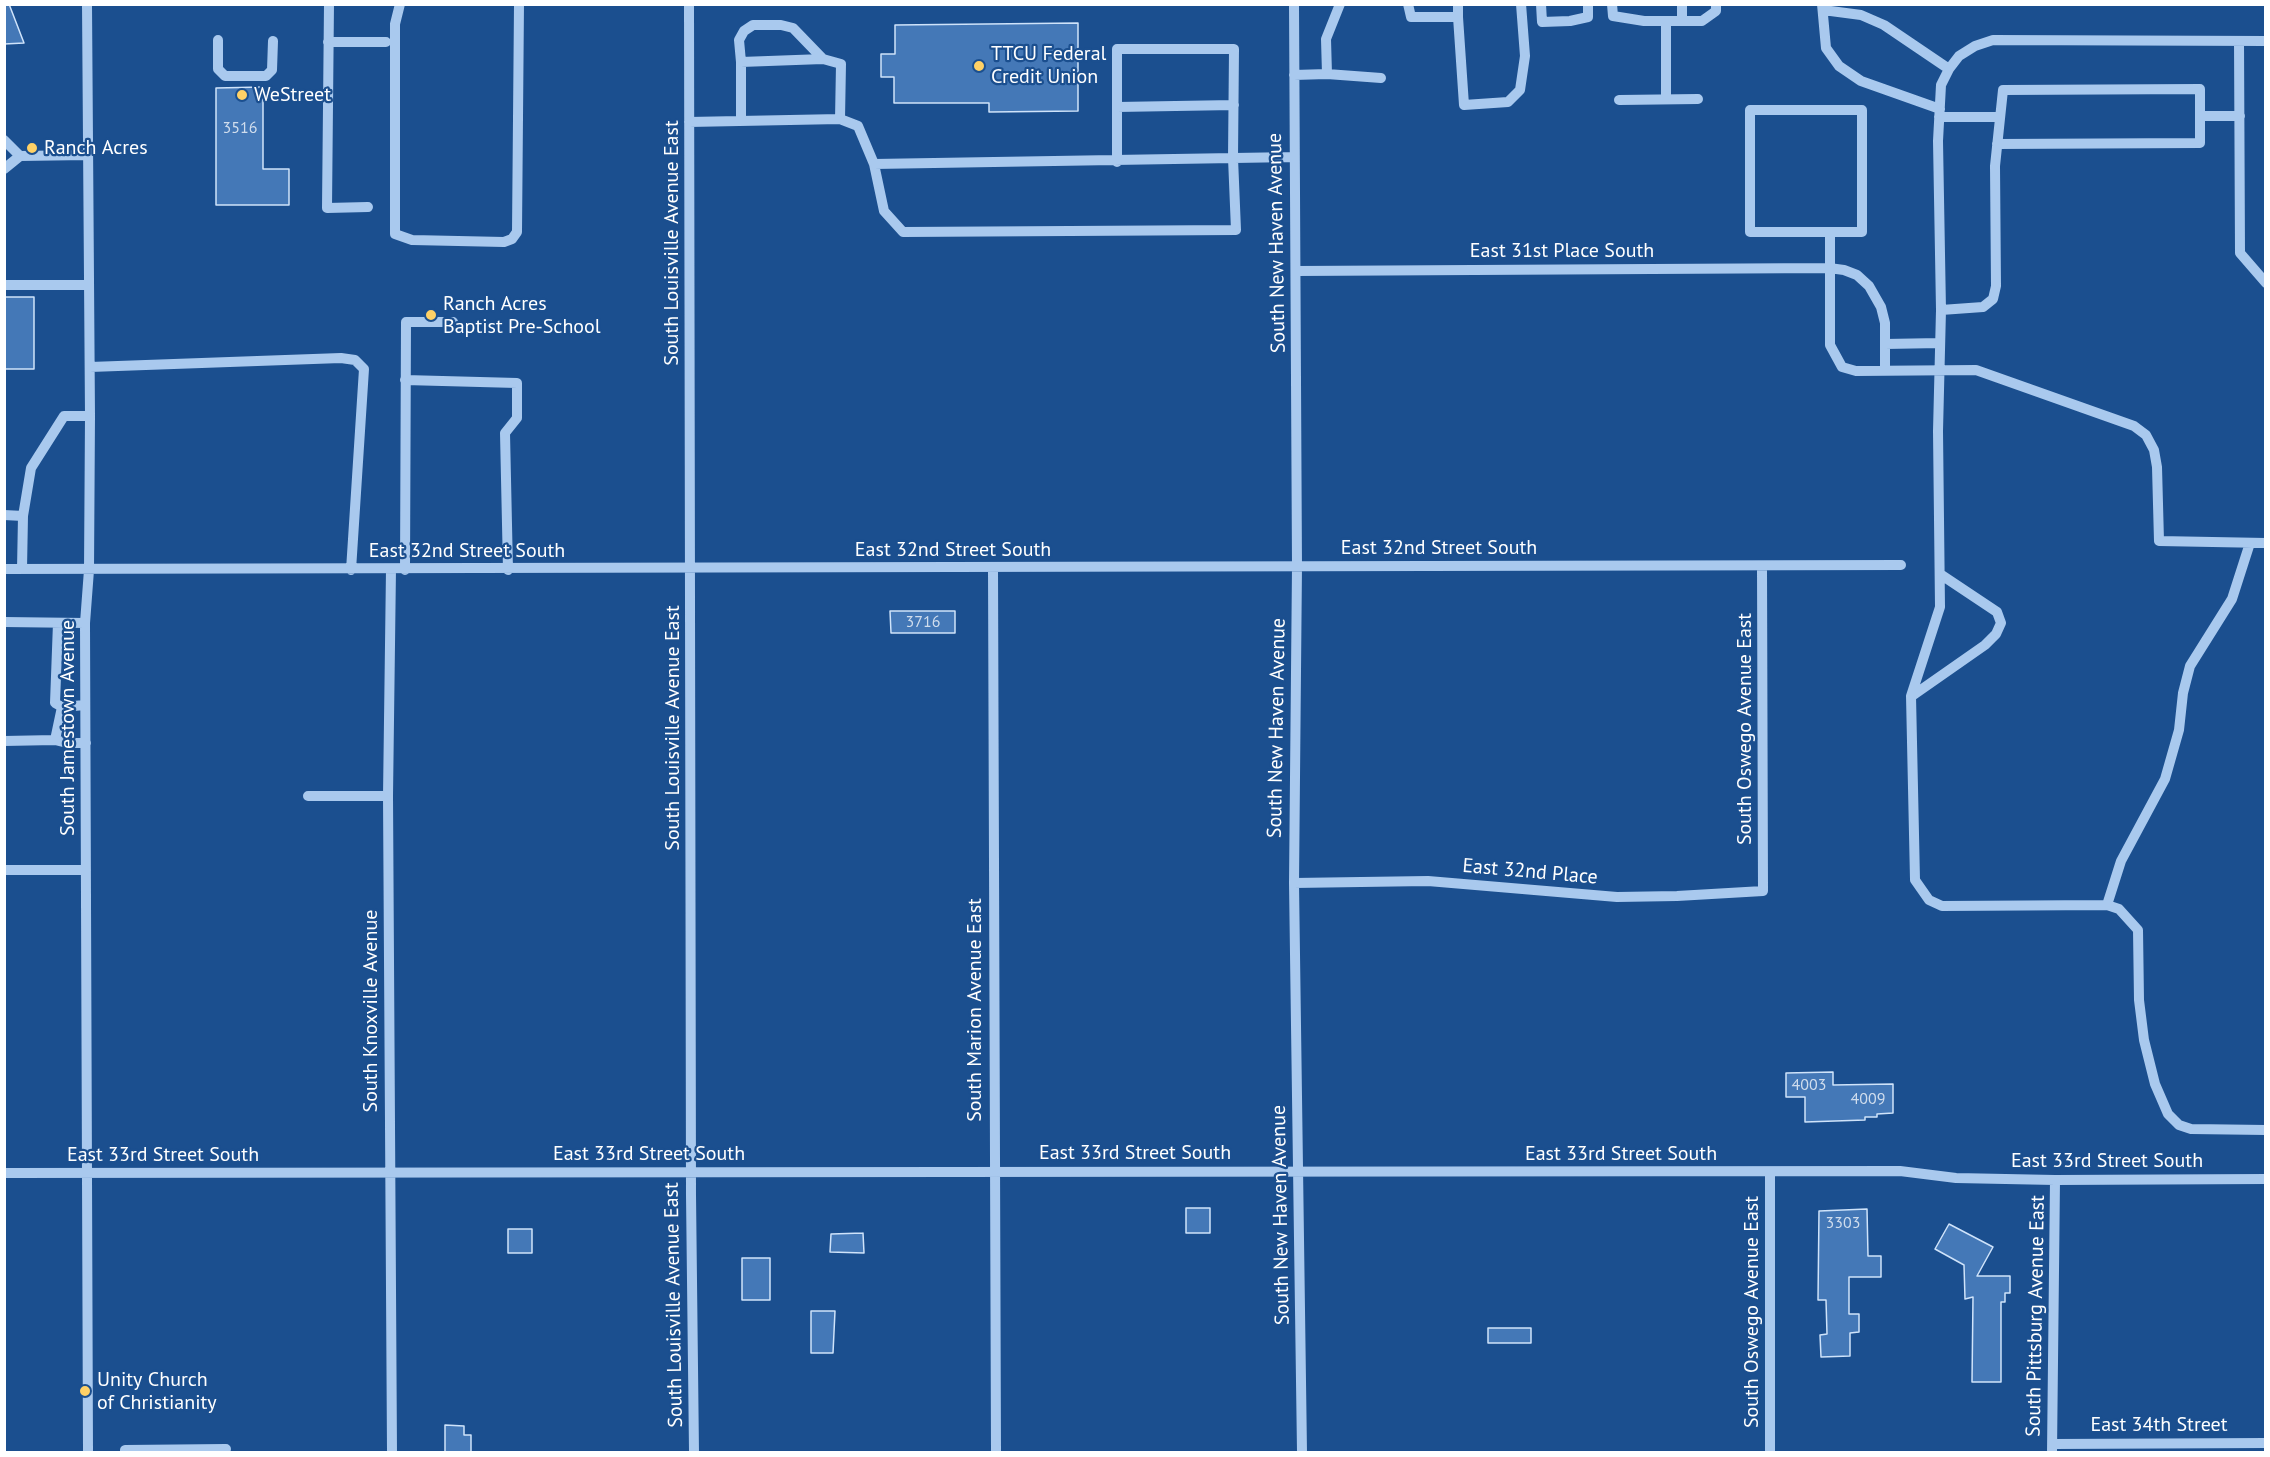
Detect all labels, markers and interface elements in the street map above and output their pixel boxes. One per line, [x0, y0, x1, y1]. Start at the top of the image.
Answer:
place label: TTCU Federal Credit Union [991, 42, 1106, 89]
marker: TTCU Federal Credit Union [972, 59, 986, 73]
place label: WeStreet [254, 83, 331, 107]
marker: WeStreet [235, 88, 249, 102]
house number: 3516 [223, 118, 257, 138]
street label: South Louisville Avenue East [660, 120, 684, 366]
street label: South New Haven Avenue [1263, 133, 1291, 353]
place label: Ranch Acres [44, 136, 148, 160]
marker: Ranch Acres [25, 141, 39, 155]
street label: East 31st Place South [1470, 239, 1654, 263]
place label: Ranch Acres Baptist Pre-School [443, 292, 601, 339]
marker: Ranch Acres Baptist Pre-School [424, 308, 438, 322]
street label: East 32nd Street South [1341, 536, 1537, 560]
street label: East 32nd Street South [855, 538, 1051, 562]
street label: East 32nd Street South [369, 539, 565, 563]
street label: South Louisville Avenue East [661, 605, 685, 851]
house number: 3716 [906, 612, 940, 632]
street label: South Oswego Avenue East [1733, 613, 1757, 845]
street label: South New Haven Avenue [1263, 618, 1291, 838]
street label: South Jamestown Avenue [56, 620, 80, 836]
street label: East 32nd Place [1461, 854, 1599, 890]
street label: South Marion Avenue East [963, 898, 987, 1122]
street label: South Knoxville Avenue [359, 910, 383, 1112]
house number: 4003 [1792, 1075, 1826, 1095]
house number: 4009 [1851, 1089, 1885, 1109]
street label: South New Haven Avenue [1267, 1105, 1295, 1325]
street label: East 33rd Street South [1039, 1141, 1231, 1165]
street label: East 33rd Street South [553, 1142, 745, 1166]
street label: East 33rd Street South [1525, 1142, 1717, 1166]
street label: East 33rd Street South [67, 1143, 259, 1167]
street label: East 33rd Street South [2011, 1149, 2203, 1173]
street label: South Louisville Avenue East [660, 1182, 688, 1428]
street label: South Pittsburg Avenue East [2022, 1195, 2050, 1437]
street label: South Oswego Avenue East [1740, 1196, 1764, 1428]
house number: 3303 [1826, 1213, 1860, 1233]
place label: Unity Church of Christianity [97, 1368, 217, 1415]
marker: Unity Church of Christianity [78, 1384, 92, 1398]
street label: East 34th Street [2090, 1413, 2228, 1437]

